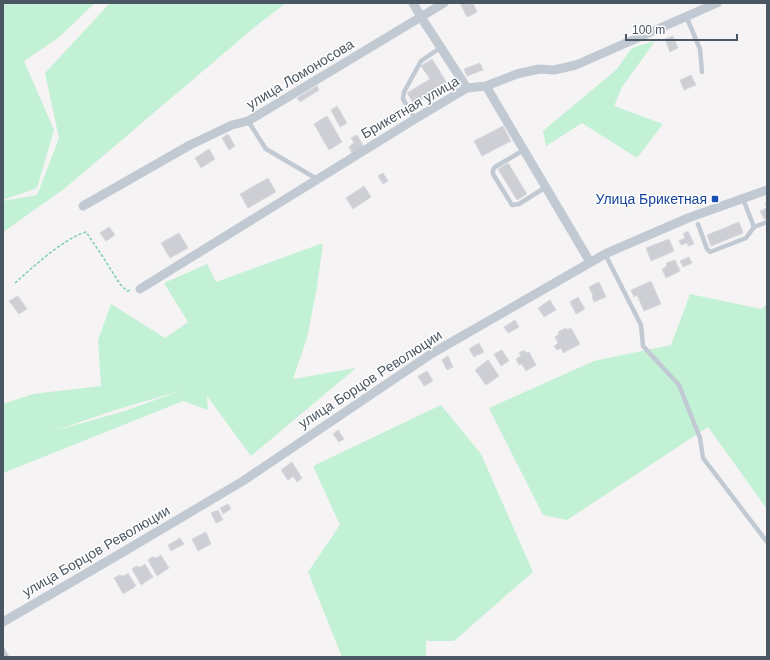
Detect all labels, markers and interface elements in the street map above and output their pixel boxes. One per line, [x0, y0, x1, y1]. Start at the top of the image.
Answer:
scale bar [626, 16, 737, 42]
text: 100 m [632, 23, 665, 37]
street label: улица Ломоносова [243, 36, 357, 112]
street label: Брикетная улица [358, 72, 462, 142]
place label: Улица Брикетная [595, 191, 707, 207]
marker: Улица Брикетная [710, 194, 720, 204]
street label: улица Борцов Революции [295, 327, 445, 431]
street label: улица Борцов Революции [19, 502, 173, 600]

